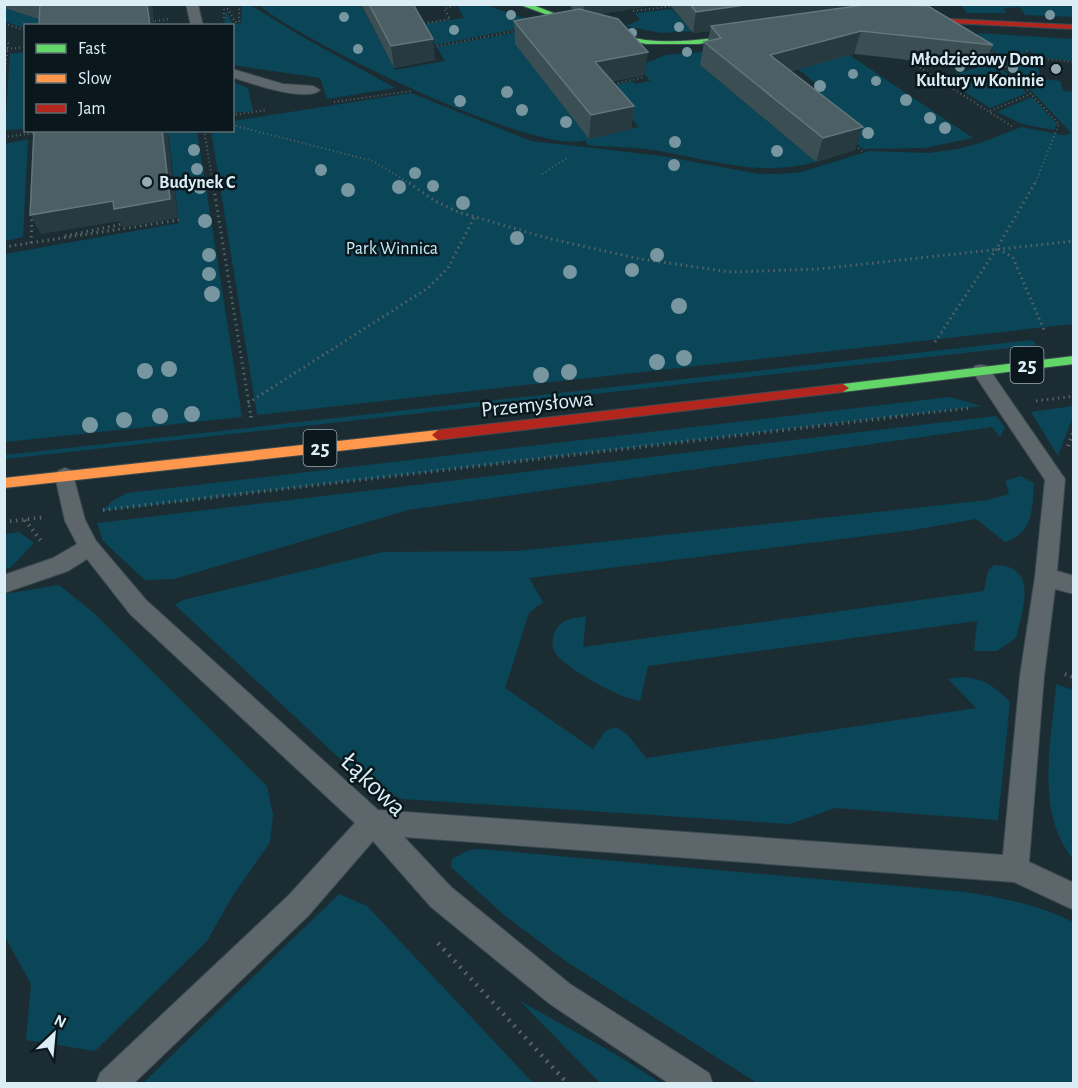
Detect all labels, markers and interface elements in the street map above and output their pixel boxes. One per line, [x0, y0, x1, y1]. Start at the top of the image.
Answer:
legend [24, 24, 234, 132]
text: Fast [78, 40, 106, 58]
place label: Młodzieżowy Dom Kultury w Koninie [911, 51, 1044, 90]
marker: Młodzieżowy Dom Kultury w Koninie [1049, 62, 1063, 76]
text: Slow [78, 70, 111, 88]
text: Jam [78, 100, 106, 118]
place label: Budynek C [159, 174, 236, 192]
marker: Budynek C [140, 175, 154, 189]
park label: Park Winnica [346, 240, 438, 258]
road number: 25 [1010, 347, 1044, 383]
street label: Przemysłowa [480, 387, 594, 421]
road number: 25 [304, 430, 336, 466]
street label: Łąkowa [335, 747, 411, 822]
north arrow [24, 1004, 84, 1064]
text: N [52, 1012, 69, 1031]

